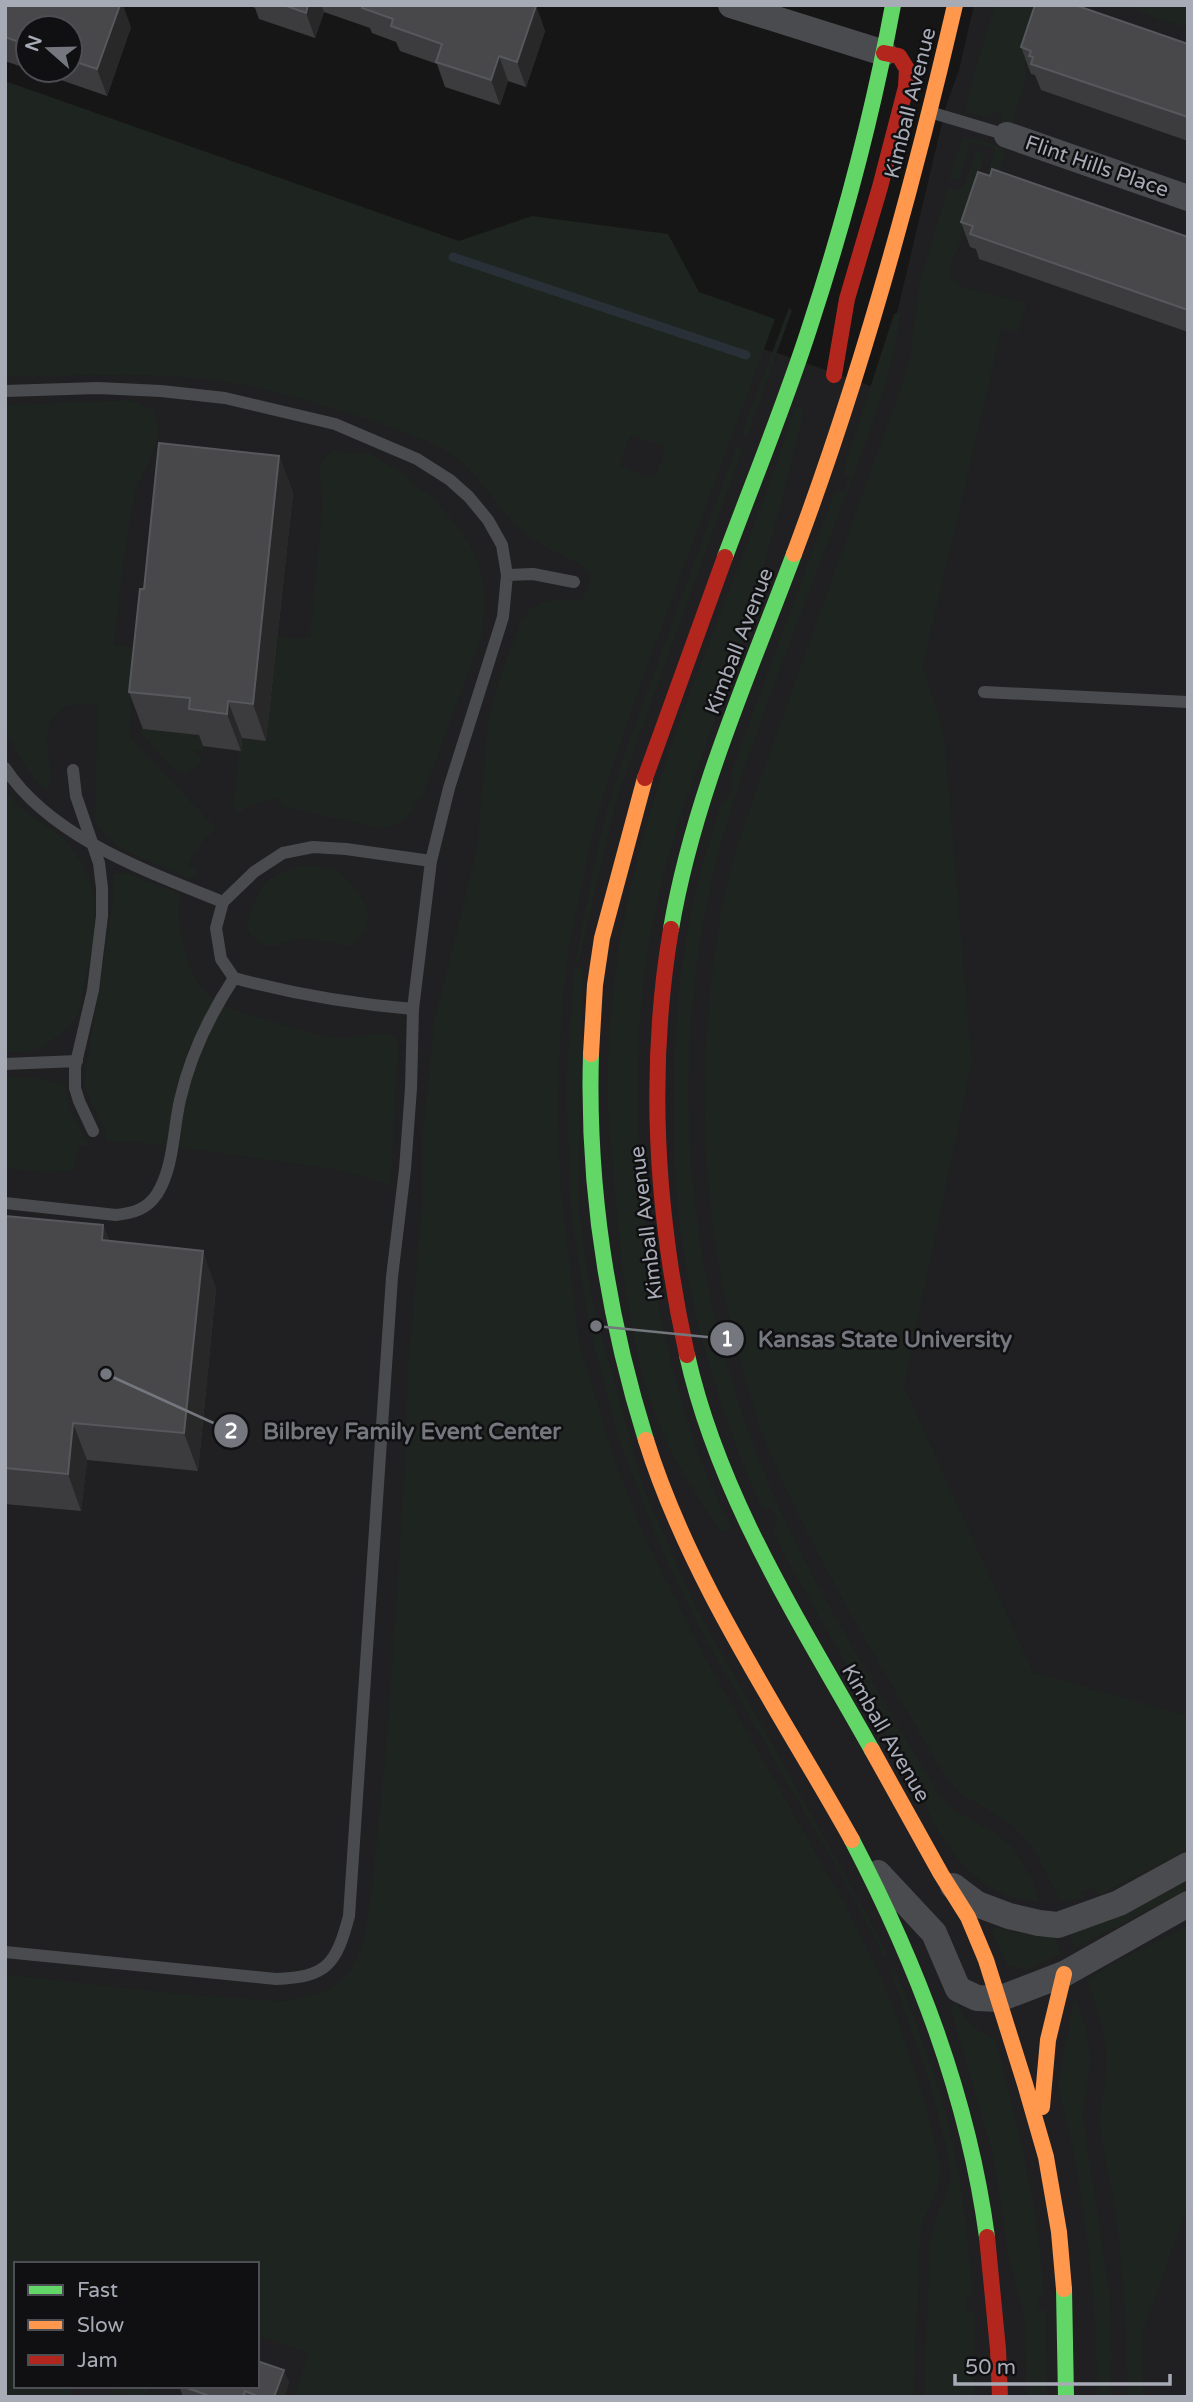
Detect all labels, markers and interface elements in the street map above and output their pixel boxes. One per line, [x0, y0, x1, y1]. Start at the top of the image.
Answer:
north arrow [14, 14, 84, 84]
street label: Kimball Avenue [880, 25, 941, 181]
text: N [21, 33, 47, 54]
street label: Flint Hills Place [1022, 130, 1172, 203]
street label: Kimball Avenue [700, 564, 779, 718]
street label: Kimball Avenue [625, 1145, 668, 1301]
callout: Kansas State University [709, 1317, 1027, 1361]
text: Kansas State University [758, 1326, 1013, 1354]
text: 1 [720, 1327, 734, 1352]
callout: Bilbrey Family Event Center [214, 1409, 575, 1453]
text: Bilbrey Family Event Center [263, 1418, 562, 1446]
text: 2 [224, 1419, 238, 1444]
street label: Kimball Avenue [836, 1660, 935, 1807]
legend [14, 2262, 259, 2388]
text: Fast [77, 2278, 118, 2303]
text: Slow [77, 2313, 125, 2338]
scale bar [955, 2342, 1170, 2386]
text: Jam [77, 2348, 118, 2373]
text: 50 m [965, 2355, 1016, 2380]

